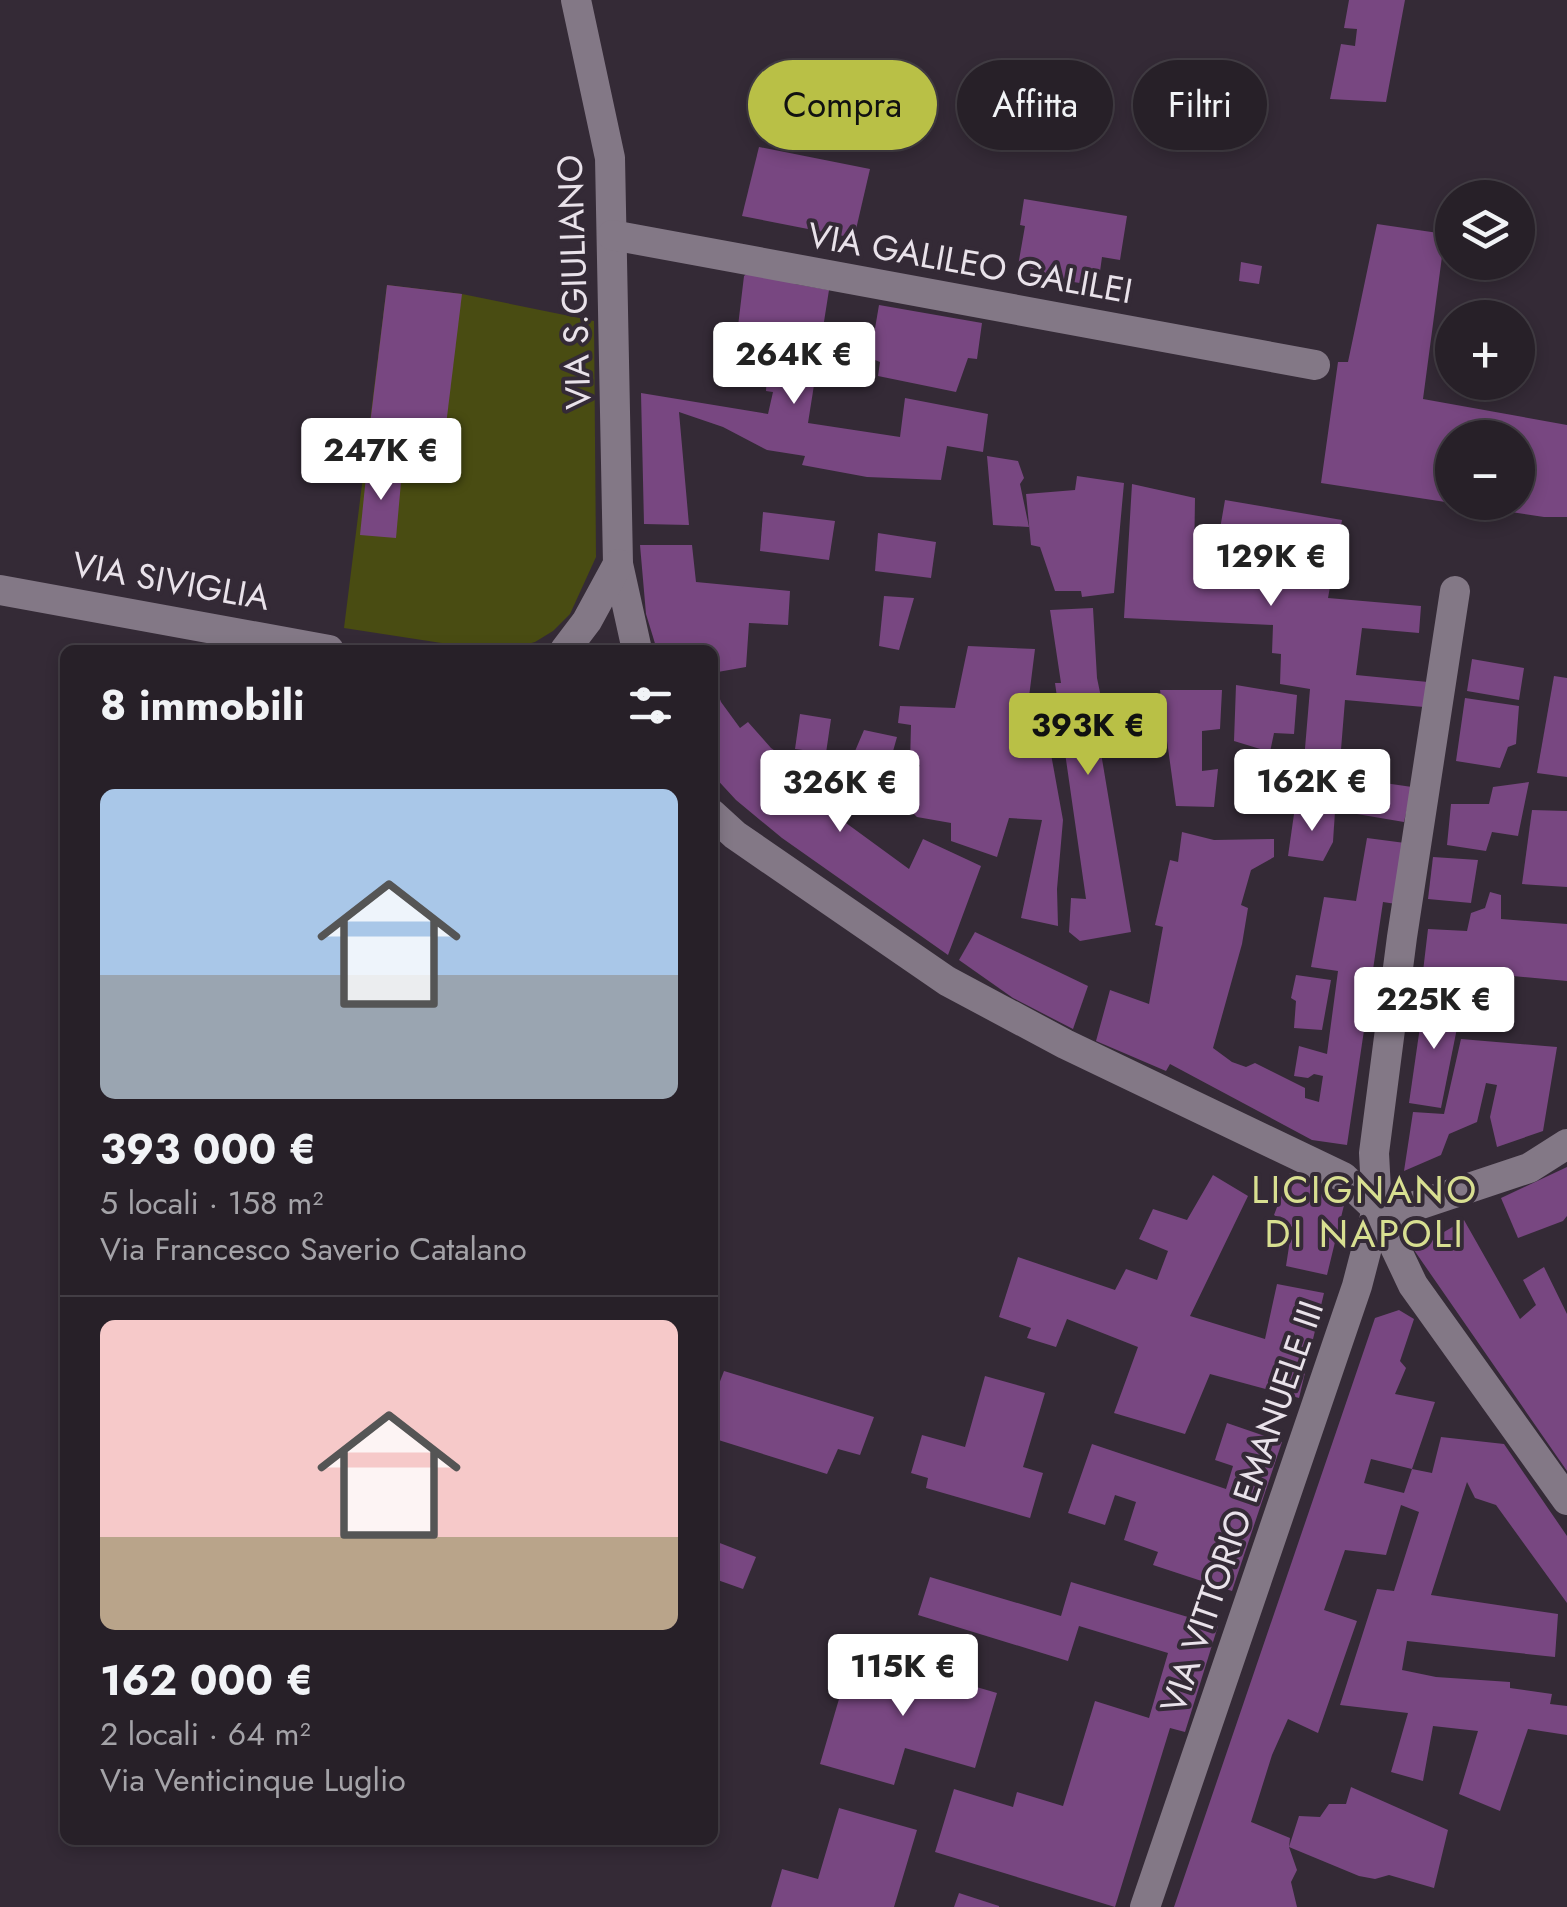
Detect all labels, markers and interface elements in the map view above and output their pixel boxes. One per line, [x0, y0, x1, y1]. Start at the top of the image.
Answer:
chip: Compra [748, 60, 937, 150]
chip: Affitta [957, 60, 1113, 150]
chip: Filtri [1133, 60, 1267, 150]
street label: VIA S.GIULIANO [545, 154, 603, 410]
map controls [1435, 180, 1535, 520]
button: layers [1435, 180, 1535, 280]
street label: VIA GALILEO GALILEI [804, 210, 1136, 316]
button: + [1435, 300, 1535, 400]
pin: 264K € [713, 322, 875, 407]
text: 264K € [735, 331, 853, 377]
pin: 247K € [300, 418, 462, 503]
button: − [1435, 420, 1535, 520]
text: 247K € [323, 427, 439, 473]
pin: 129K € [1190, 524, 1352, 609]
text: 129K € [1215, 533, 1327, 579]
street label: VIA SIVIGLIA [69, 539, 273, 623]
text: 8 immobili [100, 675, 305, 736]
icon: filters [623, 678, 678, 733]
pin: 393K € [1007, 693, 1169, 778]
text: 393K € [1031, 702, 1145, 748]
pin: 162K € [1231, 749, 1393, 834]
pin: 326K € [759, 750, 921, 835]
text: 162K € [1256, 758, 1368, 804]
text: 326K € [782, 759, 898, 805]
icon: home [299, 854, 479, 1034]
pin: 225K € [1353, 967, 1515, 1052]
text: 225K € [1376, 976, 1492, 1022]
text: 393 000 € [100, 1119, 316, 1180]
district label: LICIGNANO DI NAPOLI [1251, 1162, 1479, 1261]
text: 5 locali · 158 m² [100, 1180, 323, 1226]
text: Via Francesco Saverio Catalano [100, 1226, 527, 1272]
street label: VIA VITTORIO EMANUELE III [1148, 1294, 1336, 1720]
icon: home [299, 1385, 479, 1565]
pin: 115K € [822, 1634, 984, 1719]
text: 115K € [850, 1643, 956, 1689]
text: 162 000 € [100, 1650, 313, 1711]
text: 2 locali · 64 m² [100, 1711, 311, 1757]
text: Via Venticinque Luglio [100, 1757, 406, 1803]

